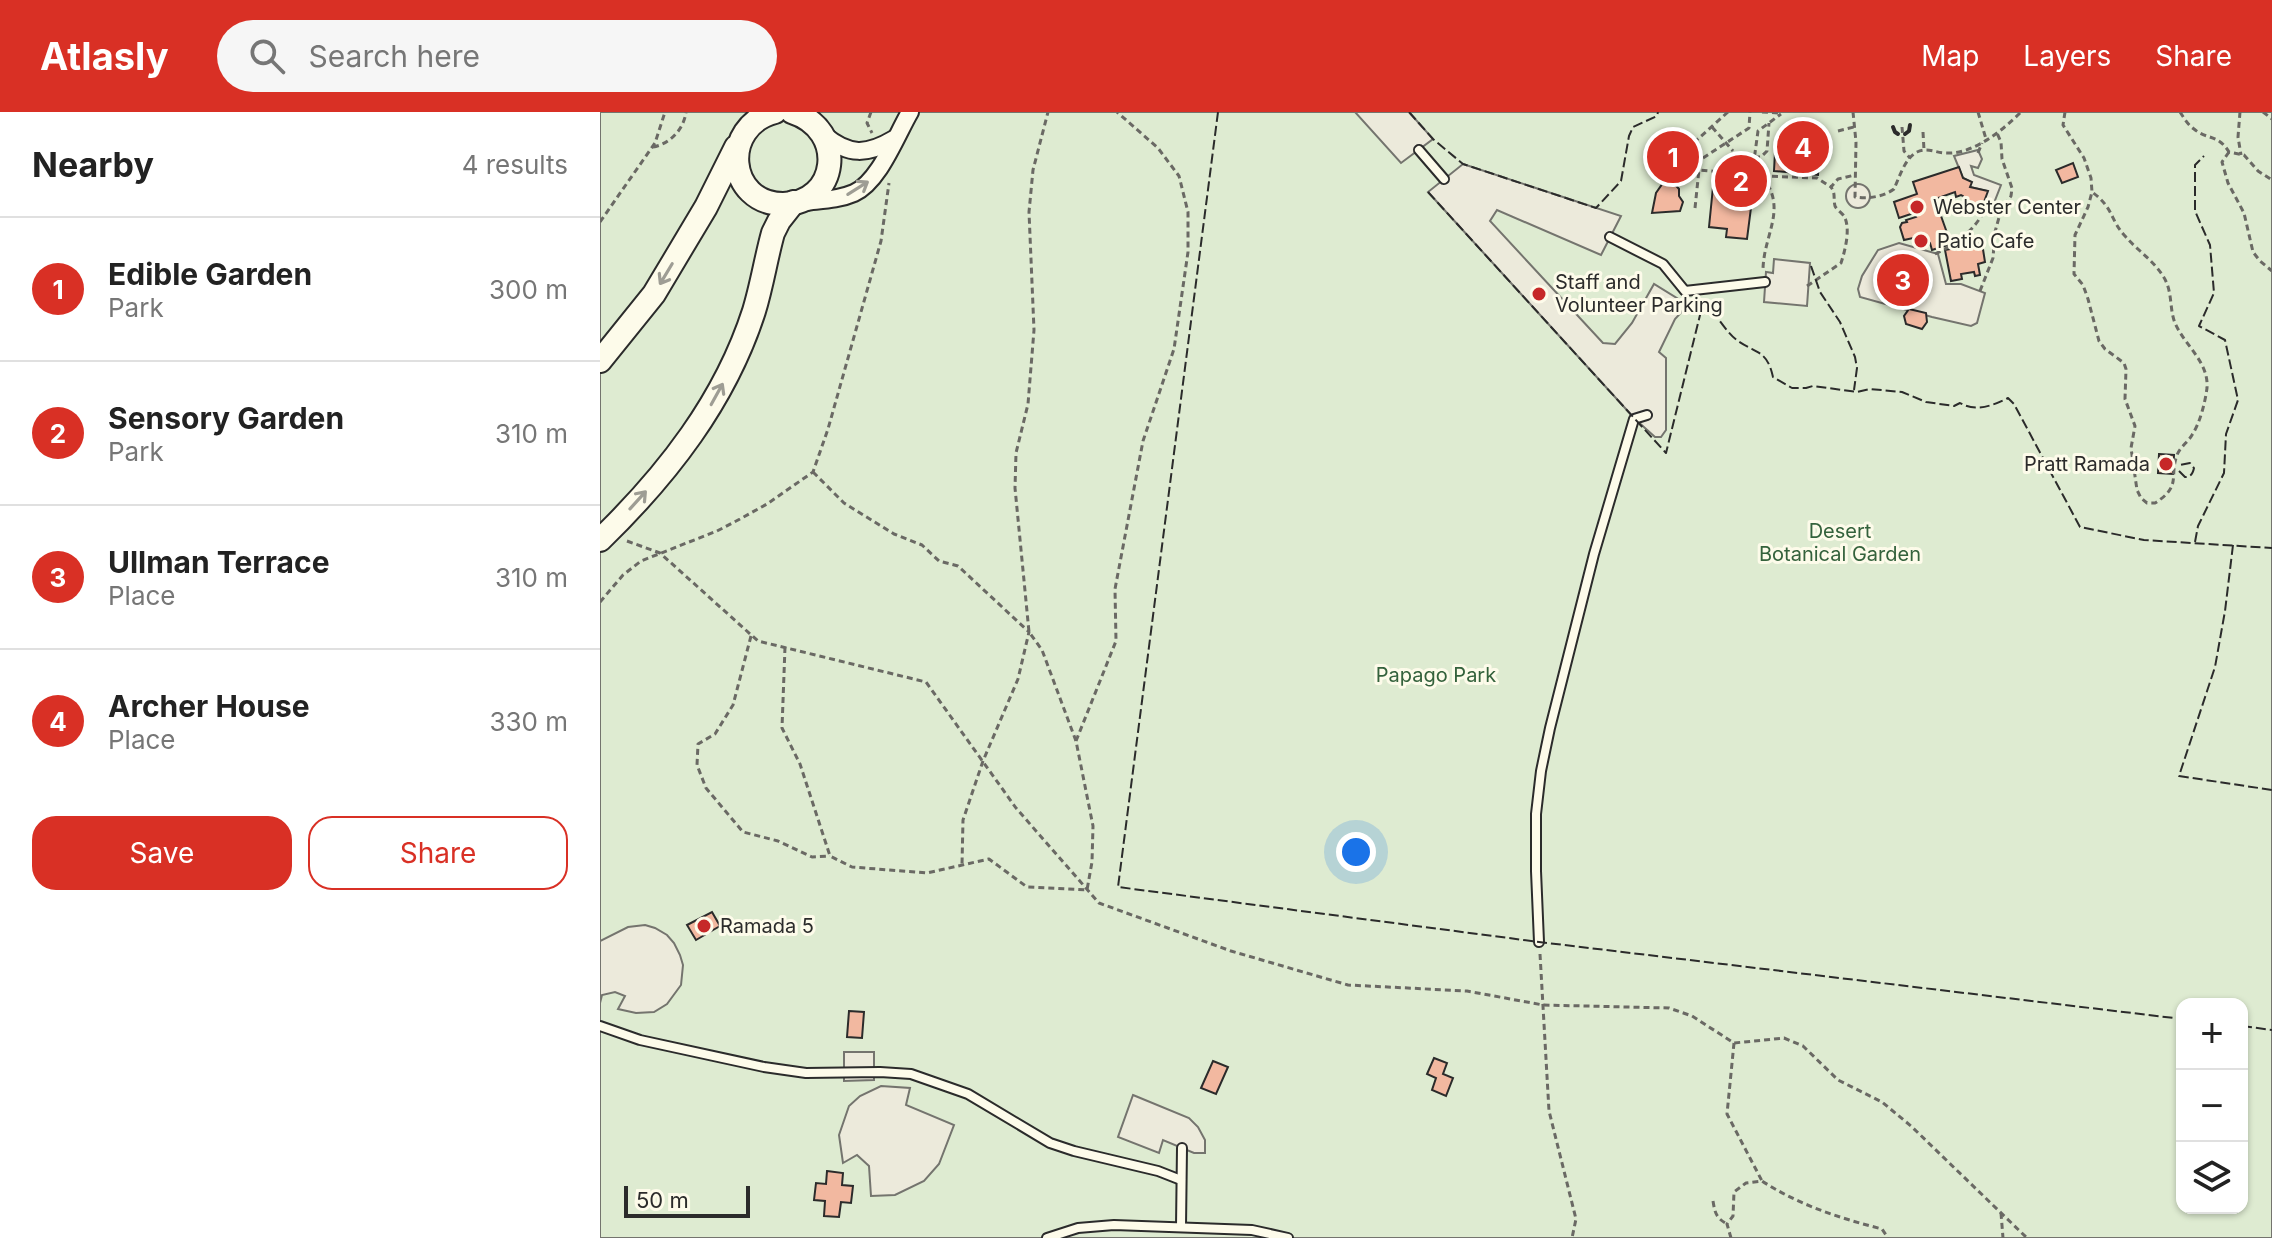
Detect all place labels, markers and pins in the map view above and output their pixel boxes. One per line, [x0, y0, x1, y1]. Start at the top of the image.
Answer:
pin: 4 [1777, 117, 1829, 177]
pin: 1 [1647, 127, 1699, 187]
pin: 2 [1715, 151, 1767, 211]
place label: Webster Center [1933, 195, 2081, 219]
marker: Webster Center [1908, 198, 1926, 216]
place label: Patio Cafe [1937, 229, 2034, 253]
marker: Patio Cafe [1912, 232, 1930, 250]
pin: 3 [1877, 250, 1929, 310]
place label: Staff and Volunteer Parking [1555, 270, 1723, 317]
marker: Staff and Volunteer Parking [1530, 285, 1548, 303]
place label: Pratt Ramada [2024, 452, 2150, 476]
marker: Pratt Ramada [2157, 455, 2175, 473]
place label: Ramada 5 [720, 914, 814, 938]
marker: Ramada 5 [695, 917, 713, 935]

